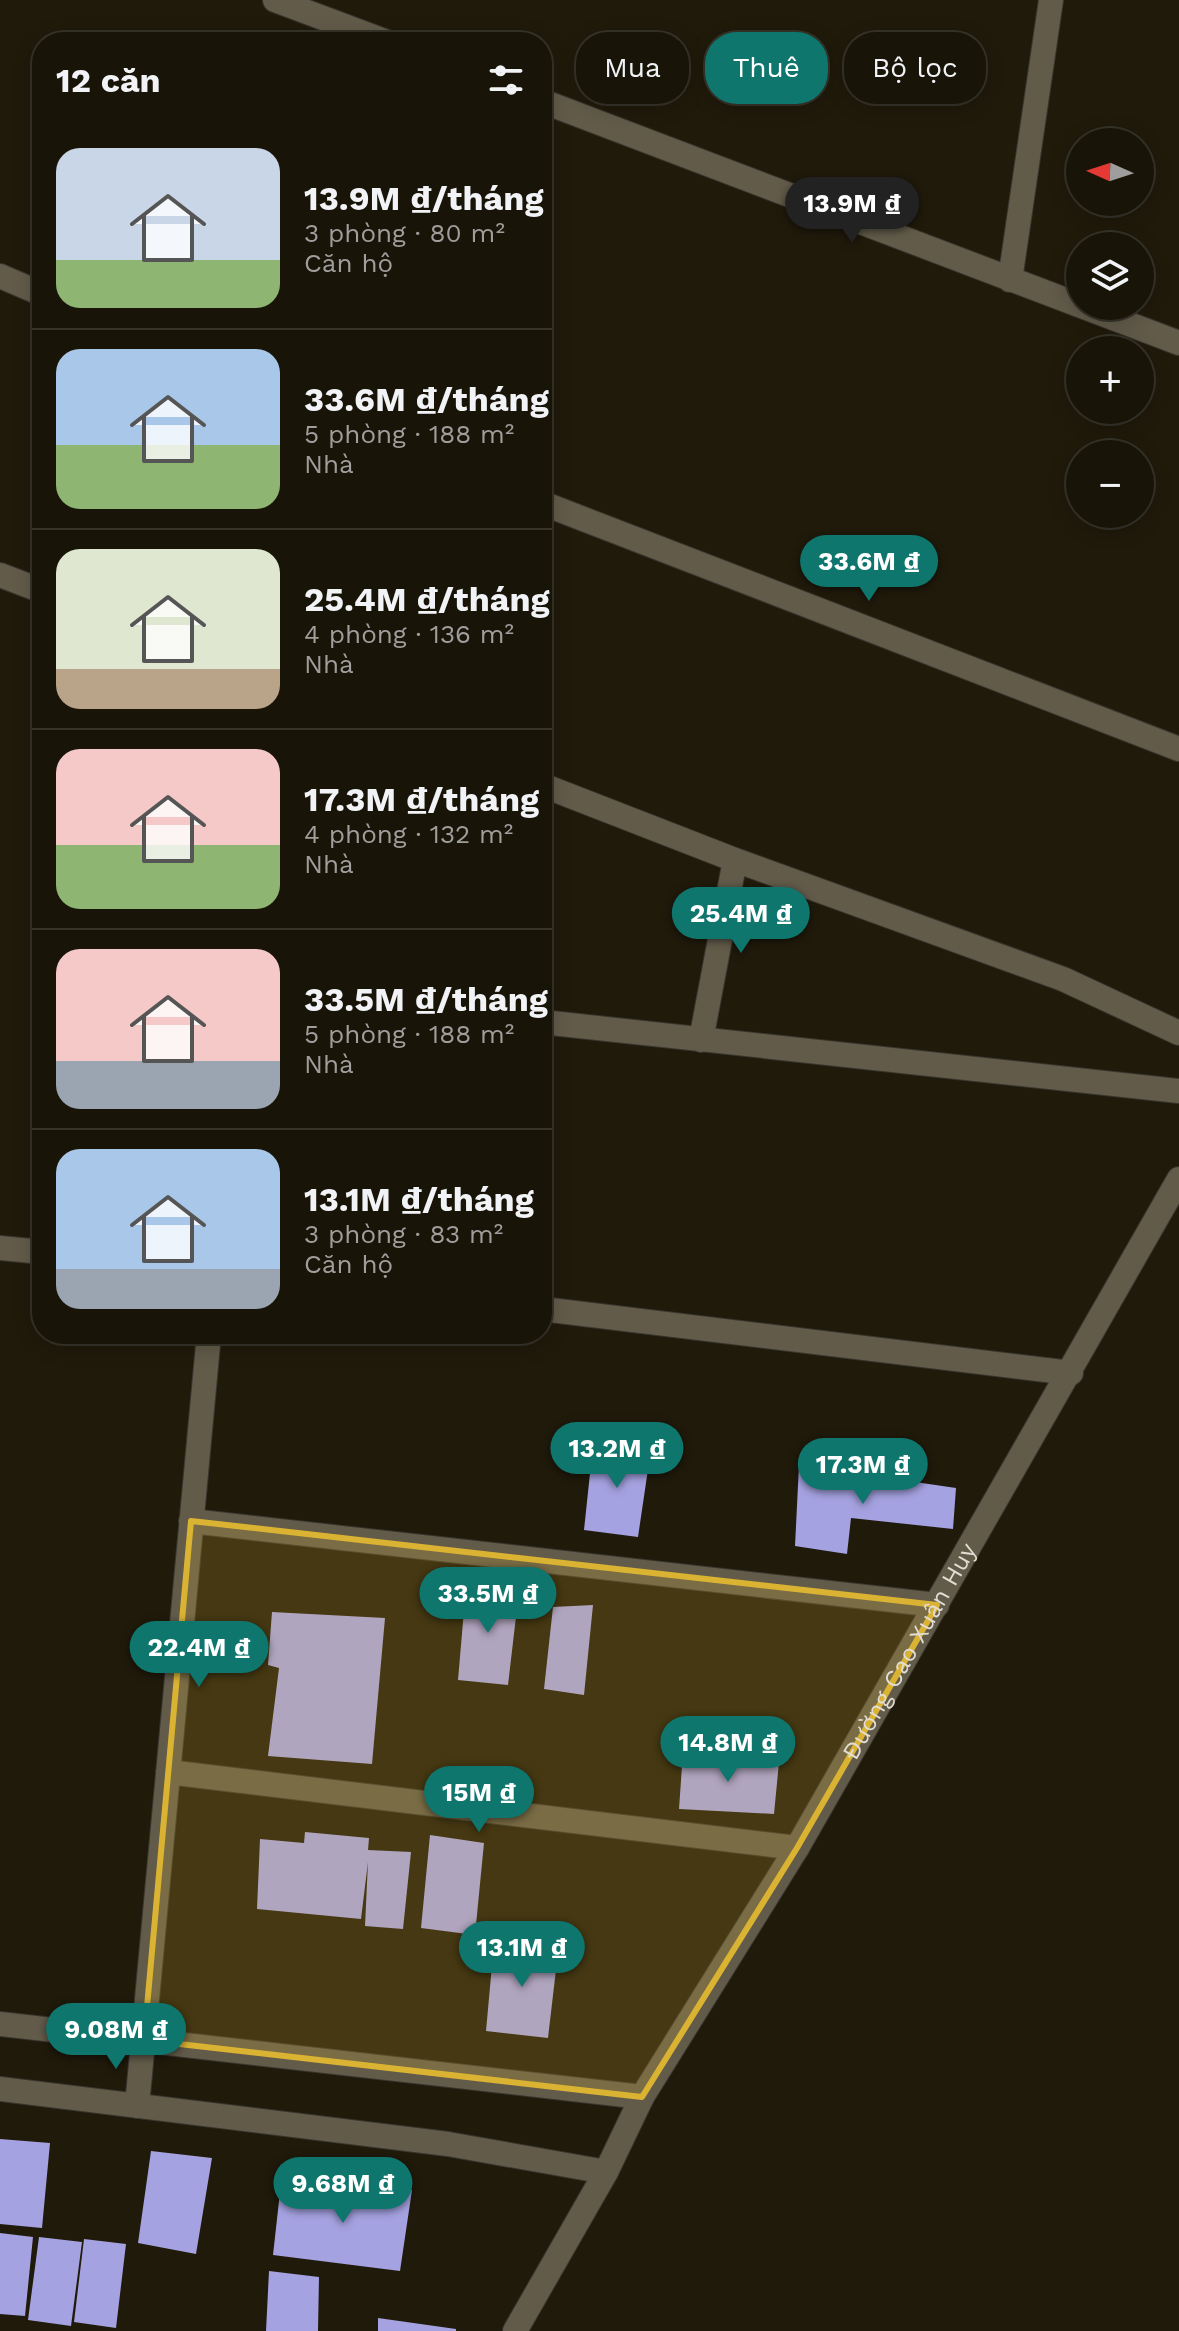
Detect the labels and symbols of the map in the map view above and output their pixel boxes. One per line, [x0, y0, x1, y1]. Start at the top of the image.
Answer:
north arrow [1066, 128, 1154, 216]
pin: 13.9M ₫ [778, 177, 926, 245]
pin: 33.6M ₫ [795, 535, 943, 603]
pin: 25.4M ₫ [667, 887, 815, 955]
pin: 13.2M ₫ [543, 1422, 691, 1490]
pin: 17.3M ₫ [789, 1438, 937, 1506]
street label: Đường Cao Xuân Huy [836, 1538, 982, 1765]
pin: 33.5M ₫ [414, 1567, 562, 1635]
pin: 22.4M ₫ [125, 1621, 273, 1689]
pin: 14.8M ₫ [654, 1716, 802, 1784]
pin: 15M ₫ [423, 1766, 535, 1834]
pin: 13.1M ₫ [448, 1921, 596, 1989]
pin: 9.08M ₫ [42, 2003, 190, 2071]
pin: 9.68M ₫ [269, 2157, 417, 2225]

